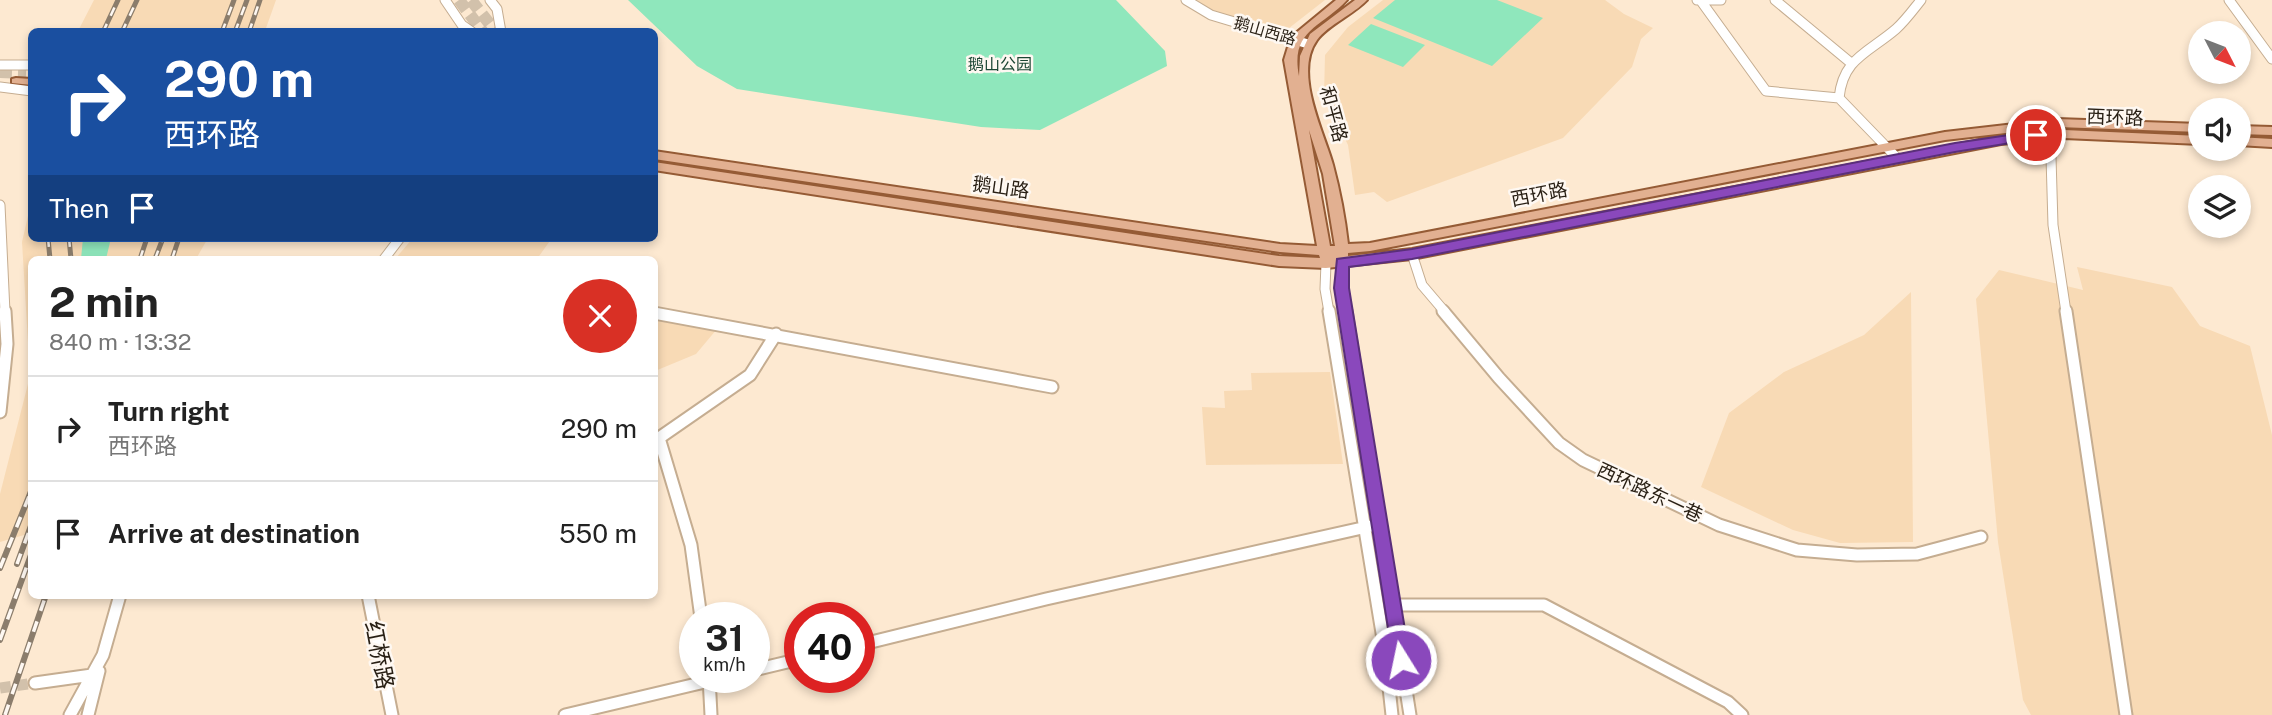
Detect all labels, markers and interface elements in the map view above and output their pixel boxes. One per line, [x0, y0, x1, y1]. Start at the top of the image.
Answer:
street label: 鹅山西路 [1232, 13, 1298, 49]
north arrow [2188, 21, 2250, 84]
map controls [2188, 21, 2251, 238]
text: 290 m [164, 50, 314, 108]
park label: 鹅山公园 [968, 55, 1032, 74]
icon: right [49, 56, 140, 147]
street label: 和平路 [1316, 84, 1352, 144]
button: sound [2188, 98, 2251, 161]
pin [2006, 105, 2066, 165]
street label: 西环路 [2086, 105, 2144, 129]
text: 西环路 [164, 116, 260, 153]
icon: arrive [2017, 116, 2055, 154]
street label: 鹅山路 [971, 172, 1031, 202]
button: layers [2188, 175, 2251, 238]
street label: 西环路 [1509, 178, 1569, 210]
icon: arrive [123, 189, 161, 227]
text: Then [49, 193, 109, 224]
text: 2 min [49, 277, 159, 326]
button: close [563, 279, 637, 353]
text: 840 m · 13:32 [49, 328, 191, 355]
text: Turn right [108, 396, 230, 427]
icon: right [49, 410, 87, 448]
text: 290 m [561, 413, 637, 444]
text: 西环路 [108, 432, 177, 459]
street label: 西环路东一巷 [1594, 458, 1706, 526]
icon: arrive [49, 515, 87, 553]
text: Arrive at destination [108, 518, 360, 549]
text: 550 m [559, 518, 637, 549]
speed limit sign: 40 [784, 602, 875, 693]
text: 31 [705, 618, 744, 659]
street label: 红桥路 [360, 619, 400, 691]
position arrow [1364, 623, 1438, 697]
text: km/h [703, 654, 746, 675]

